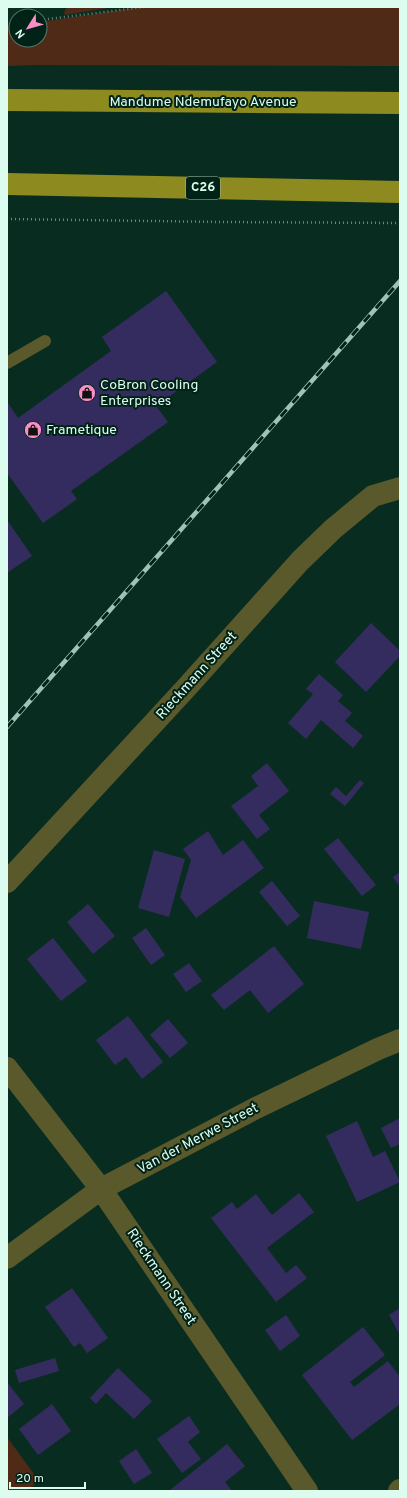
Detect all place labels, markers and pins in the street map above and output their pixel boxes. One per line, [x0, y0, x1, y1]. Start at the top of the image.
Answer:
place label: CoBron Cooling Enterprises [100, 377, 198, 410]
shop icon: CoBron Cooling Enterprises [77, 383, 97, 403]
shop icon: Frametique [23, 420, 43, 440]
place label: Frametique [46, 422, 117, 439]

